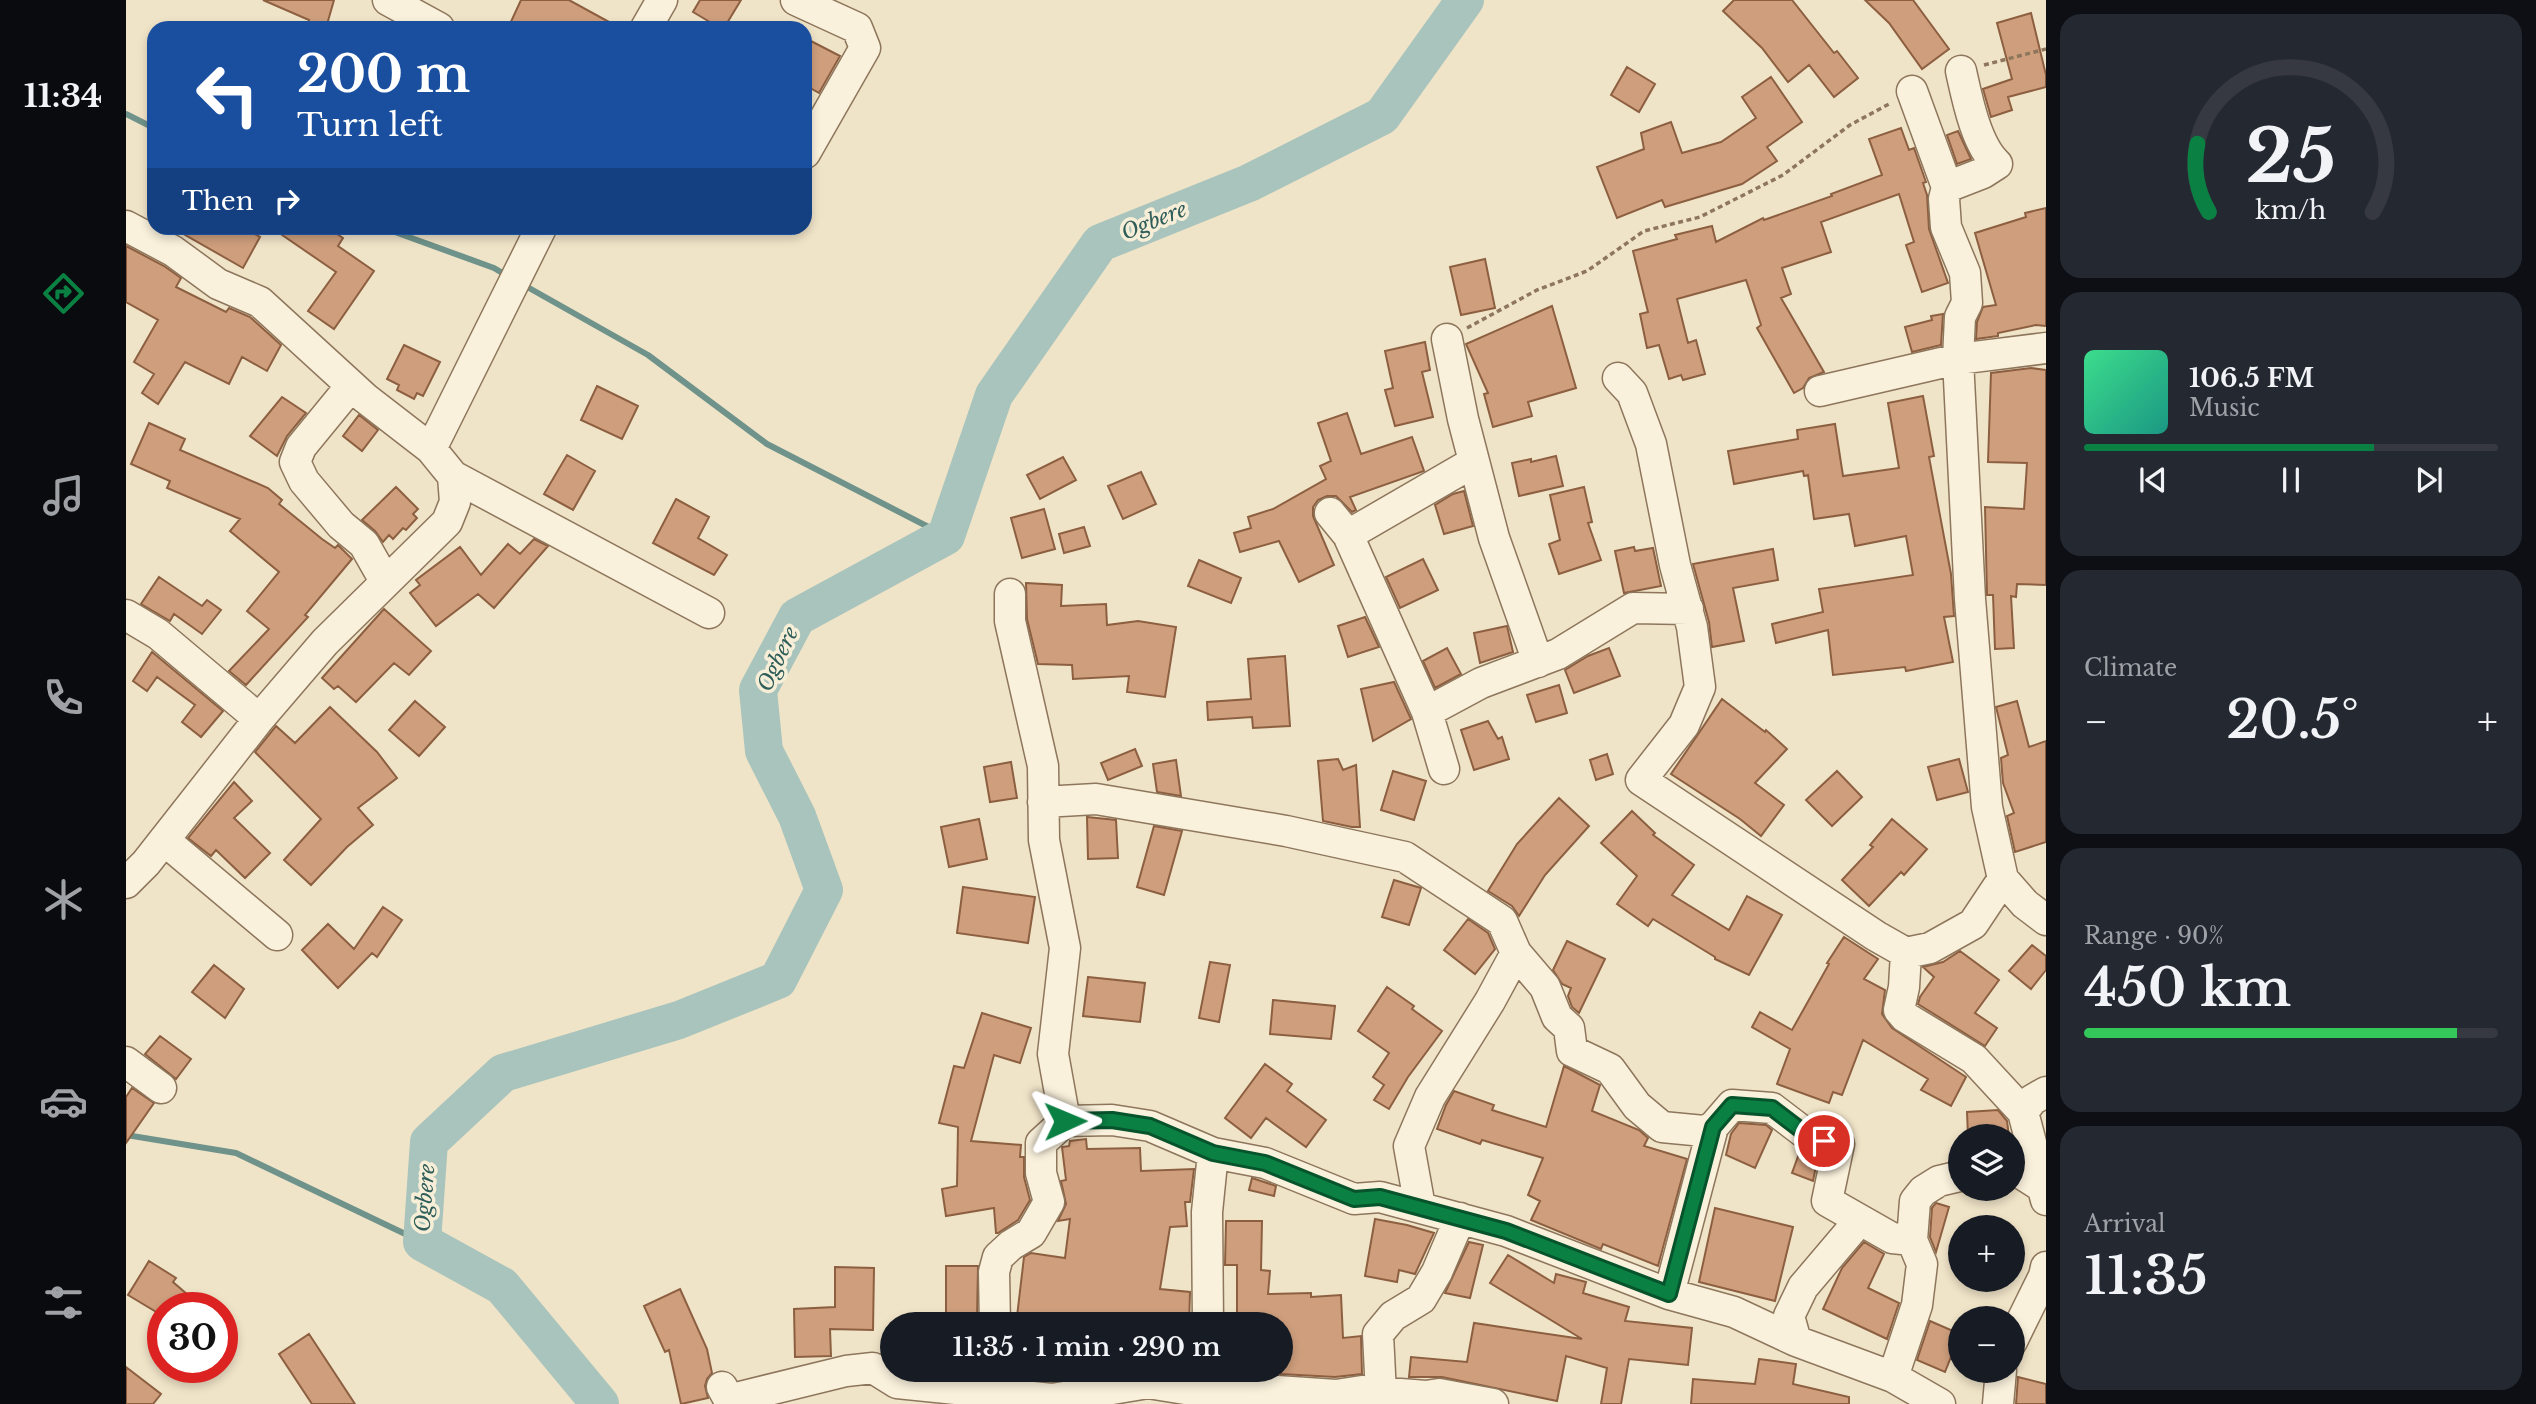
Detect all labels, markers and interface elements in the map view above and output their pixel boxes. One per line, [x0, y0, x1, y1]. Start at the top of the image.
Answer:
text: 200 m [297, 44, 470, 105]
icon: left [182, 49, 273, 140]
text: 11:34 [24, 76, 102, 116]
text: Turn left [297, 105, 443, 145]
text: 25 [2246, 111, 2336, 202]
icon: right [268, 182, 306, 220]
text: Then [182, 185, 254, 217]
text: km/h [2256, 195, 2326, 226]
water label: Ogbere [1117, 196, 1191, 246]
icon: directions [39, 269, 88, 318]
text: 106.5 FM [2189, 362, 2314, 394]
text: Music [2189, 394, 2260, 422]
icon: previous [2134, 461, 2172, 499]
icon: pause [2272, 461, 2310, 499]
icon: next [2410, 461, 2448, 499]
icon: music [39, 471, 88, 520]
water label: Ogbere [752, 622, 804, 695]
text: Climate [2084, 654, 2177, 682]
icon: phone [39, 673, 88, 722]
text: 20.5° [2226, 688, 2359, 752]
text: − [2084, 698, 2108, 745]
text: + [2477, 698, 2498, 745]
icon: climate [39, 875, 88, 924]
text: Range · 90% [2084, 922, 2224, 950]
text: 450 km [2084, 956, 2291, 1020]
icon: car [39, 1077, 88, 1126]
position arrow [1028, 1084, 1102, 1158]
pin [1794, 1111, 1854, 1171]
icon: arrive [1805, 1122, 1843, 1160]
map controls [1948, 1124, 2025, 1383]
button: layers [1948, 1124, 2025, 1201]
water label: Ogbere [410, 1163, 440, 1233]
text: Arrival [2084, 1210, 2165, 1238]
button: + [1948, 1215, 2025, 1292]
text: 11:35 [2084, 1244, 2208, 1308]
icon: filters [39, 1278, 88, 1327]
speed limit sign: 30 [147, 1292, 238, 1383]
button: − [1948, 1306, 2025, 1383]
text: 11:35 · 1 min · 290 m [952, 1331, 1221, 1363]

